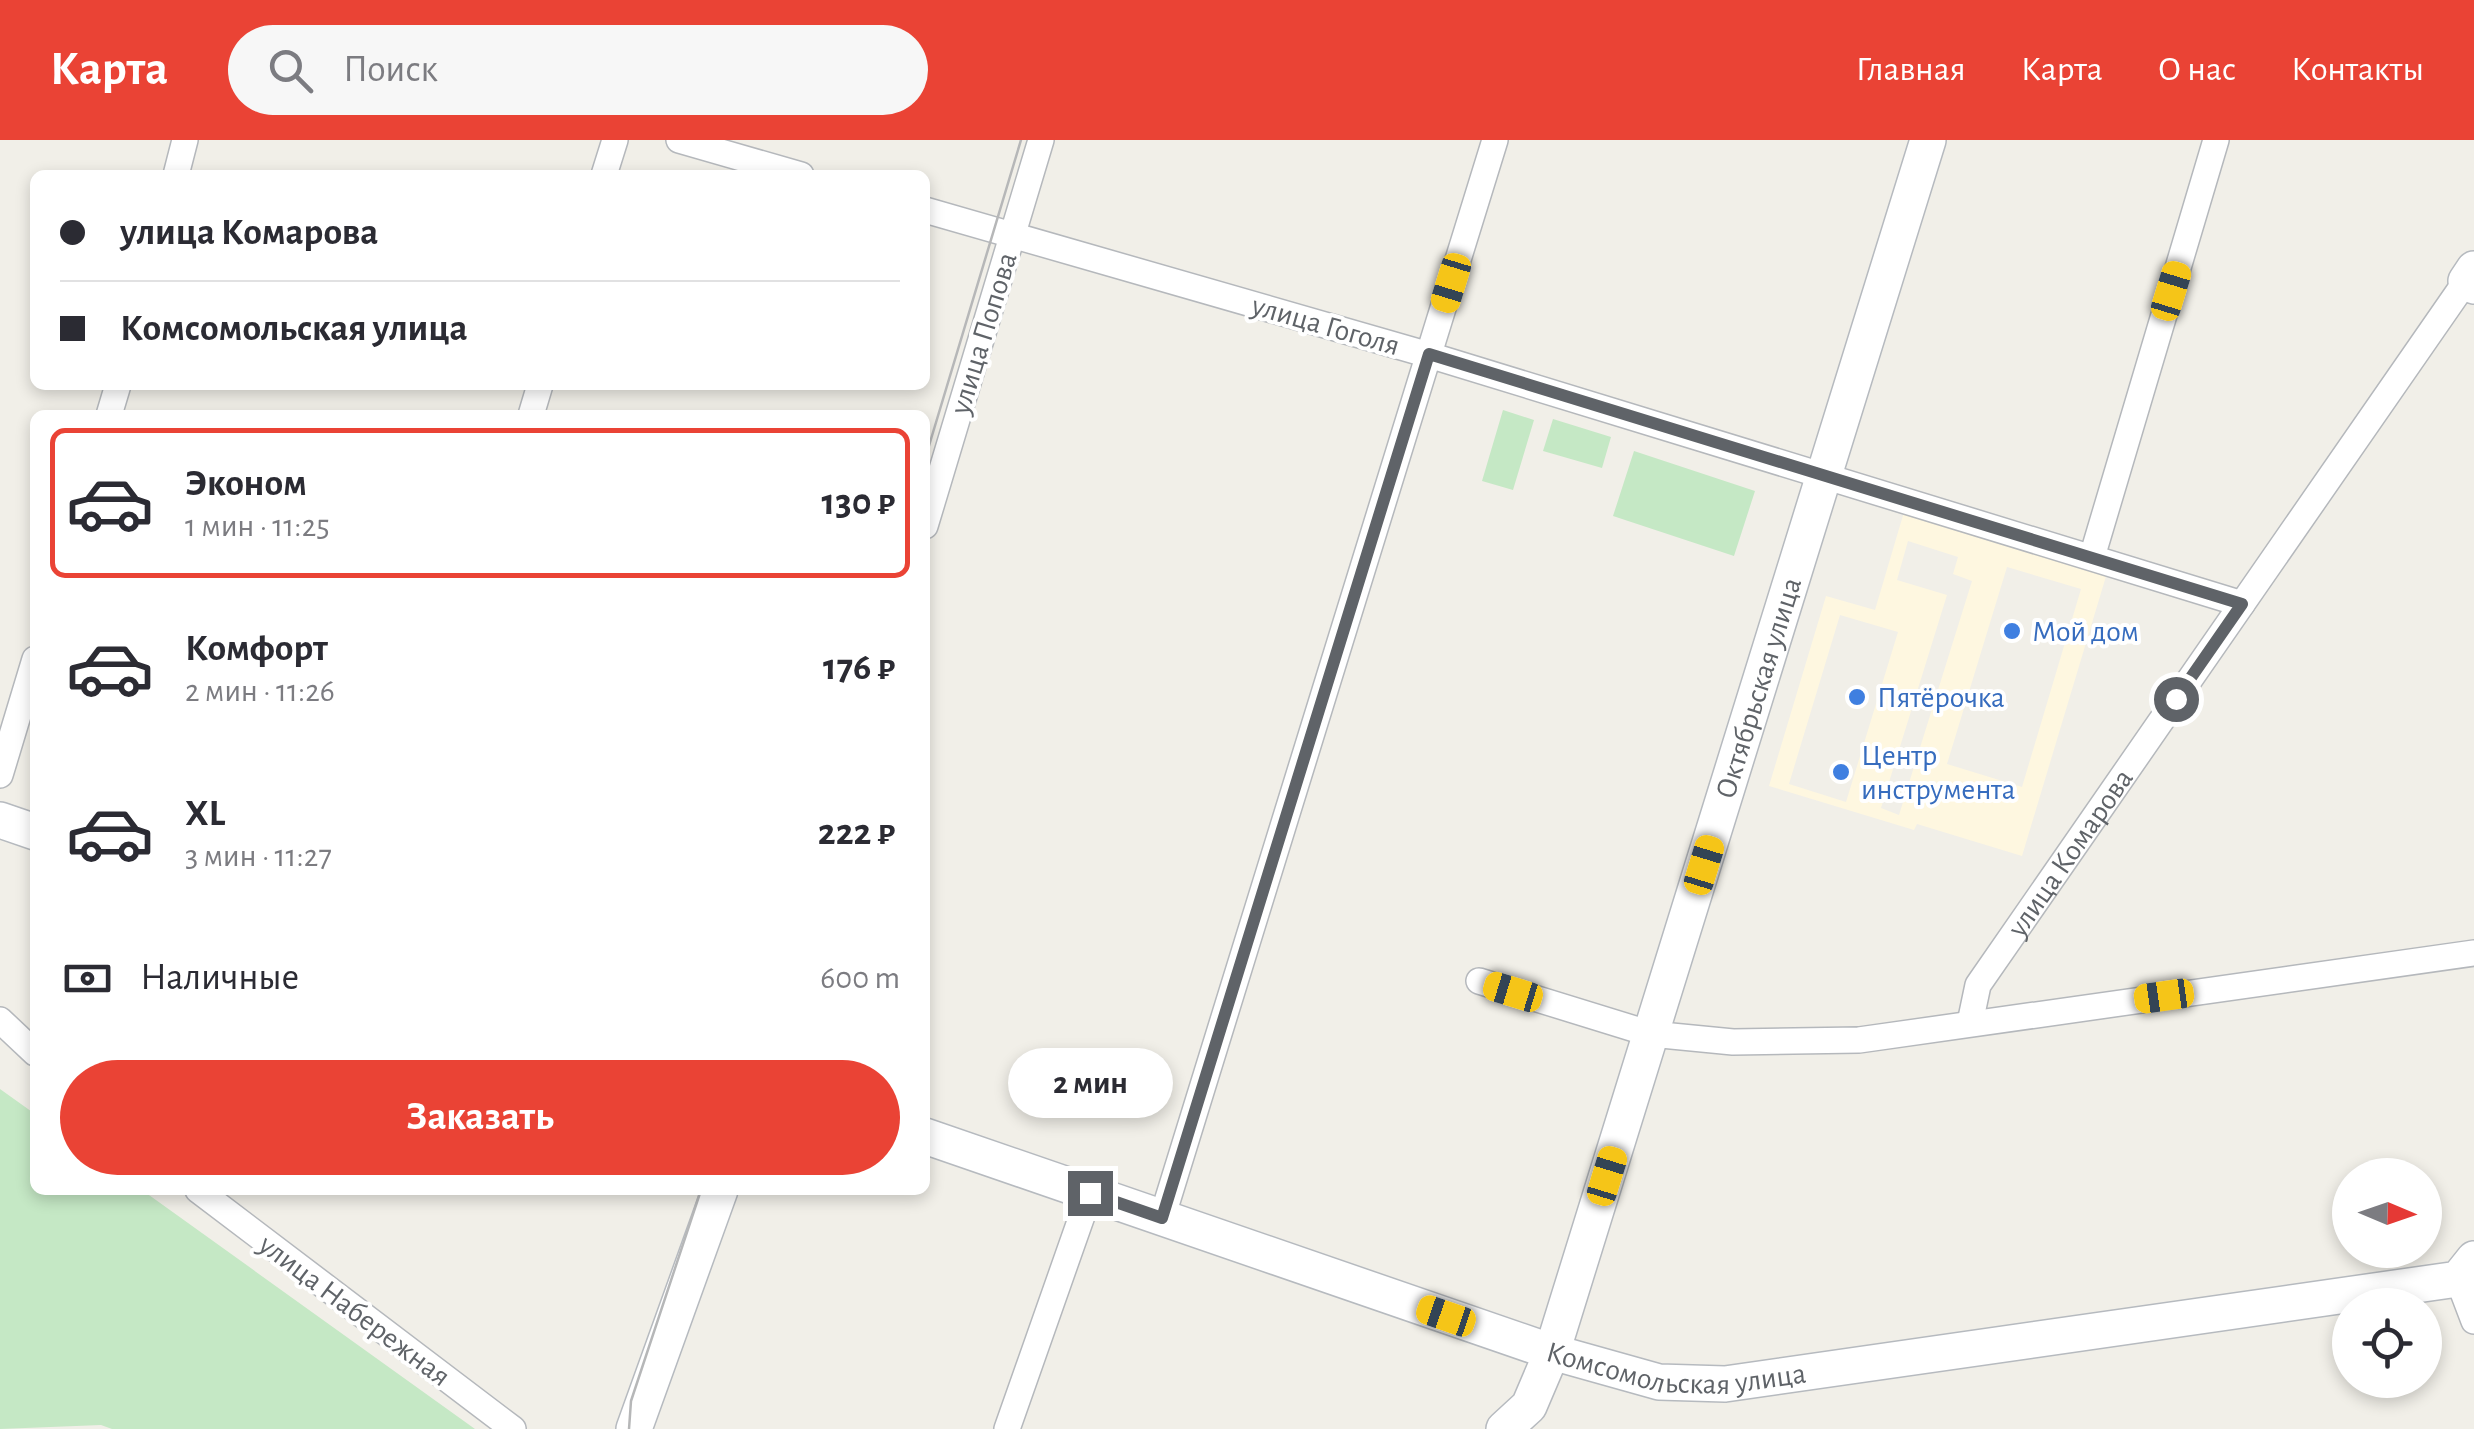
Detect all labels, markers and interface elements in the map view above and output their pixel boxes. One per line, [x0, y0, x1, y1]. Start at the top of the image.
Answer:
search box [228, 25, 928, 115]
icon: search [263, 43, 318, 98]
text: Карта [50, 46, 168, 94]
text: Поиск [343, 51, 438, 89]
text: Главная [1856, 52, 1966, 87]
text: Карта [2021, 52, 2103, 87]
text: О нас [2158, 52, 2236, 87]
text: Контакты [2291, 52, 2424, 87]
text: улица Комарова [120, 214, 378, 252]
street label: улица Попова [945, 249, 1023, 419]
car [1428, 250, 1474, 316]
car [2148, 258, 2194, 324]
street label: улица Гоголя [1247, 290, 1403, 361]
text: Комсомольская улица [120, 310, 468, 348]
icon: car [65, 458, 155, 548]
text: Эконом [185, 465, 307, 503]
text: 130 ₽ [822, 484, 895, 522]
text: 1 мин · 11:25 [185, 510, 330, 542]
street label: Октябрьская улица [1711, 574, 1807, 802]
place label: Мой дом [2032, 617, 2139, 647]
marker: Мой дом [2001, 620, 2023, 642]
icon: car [65, 623, 155, 713]
text: Комфорт [185, 630, 328, 668]
text: 176 ₽ [823, 649, 895, 687]
text: 2 мин · 11:26 [185, 675, 335, 707]
route start [2154, 677, 2199, 722]
place label: Пятёрочка [1877, 683, 2005, 713]
marker: Пятёрочка [1846, 686, 1868, 708]
place label: Центр инструмента [1861, 741, 2016, 805]
marker: Центр инструмента [1830, 761, 1852, 783]
street label: улица Комарова [2002, 764, 2139, 943]
icon: car [65, 788, 155, 878]
text: XL [185, 795, 225, 833]
text: 222 ₽ [818, 814, 895, 852]
car [1681, 832, 1727, 898]
text: 3 мин · 11:27 [185, 840, 332, 872]
icon: cash [60, 951, 115, 1006]
text: Наличные [140, 959, 299, 997]
text: 600 m [820, 962, 900, 994]
car [1480, 969, 1546, 1015]
car [2132, 977, 2196, 1015]
callout: 2 мин [1008, 1048, 1172, 1118]
button: Заказать [60, 1060, 900, 1175]
text: 2 мин [1053, 1067, 1128, 1099]
car [1584, 1143, 1630, 1209]
north arrow [2332, 1158, 2442, 1268]
map controls [2332, 1158, 2442, 1398]
route end [1068, 1171, 1113, 1216]
street label: улица Набережная [252, 1229, 456, 1392]
button: locate [2332, 1288, 2442, 1398]
car [1413, 1292, 1479, 1340]
street label: Комсомольская улица [1543, 1337, 1808, 1400]

